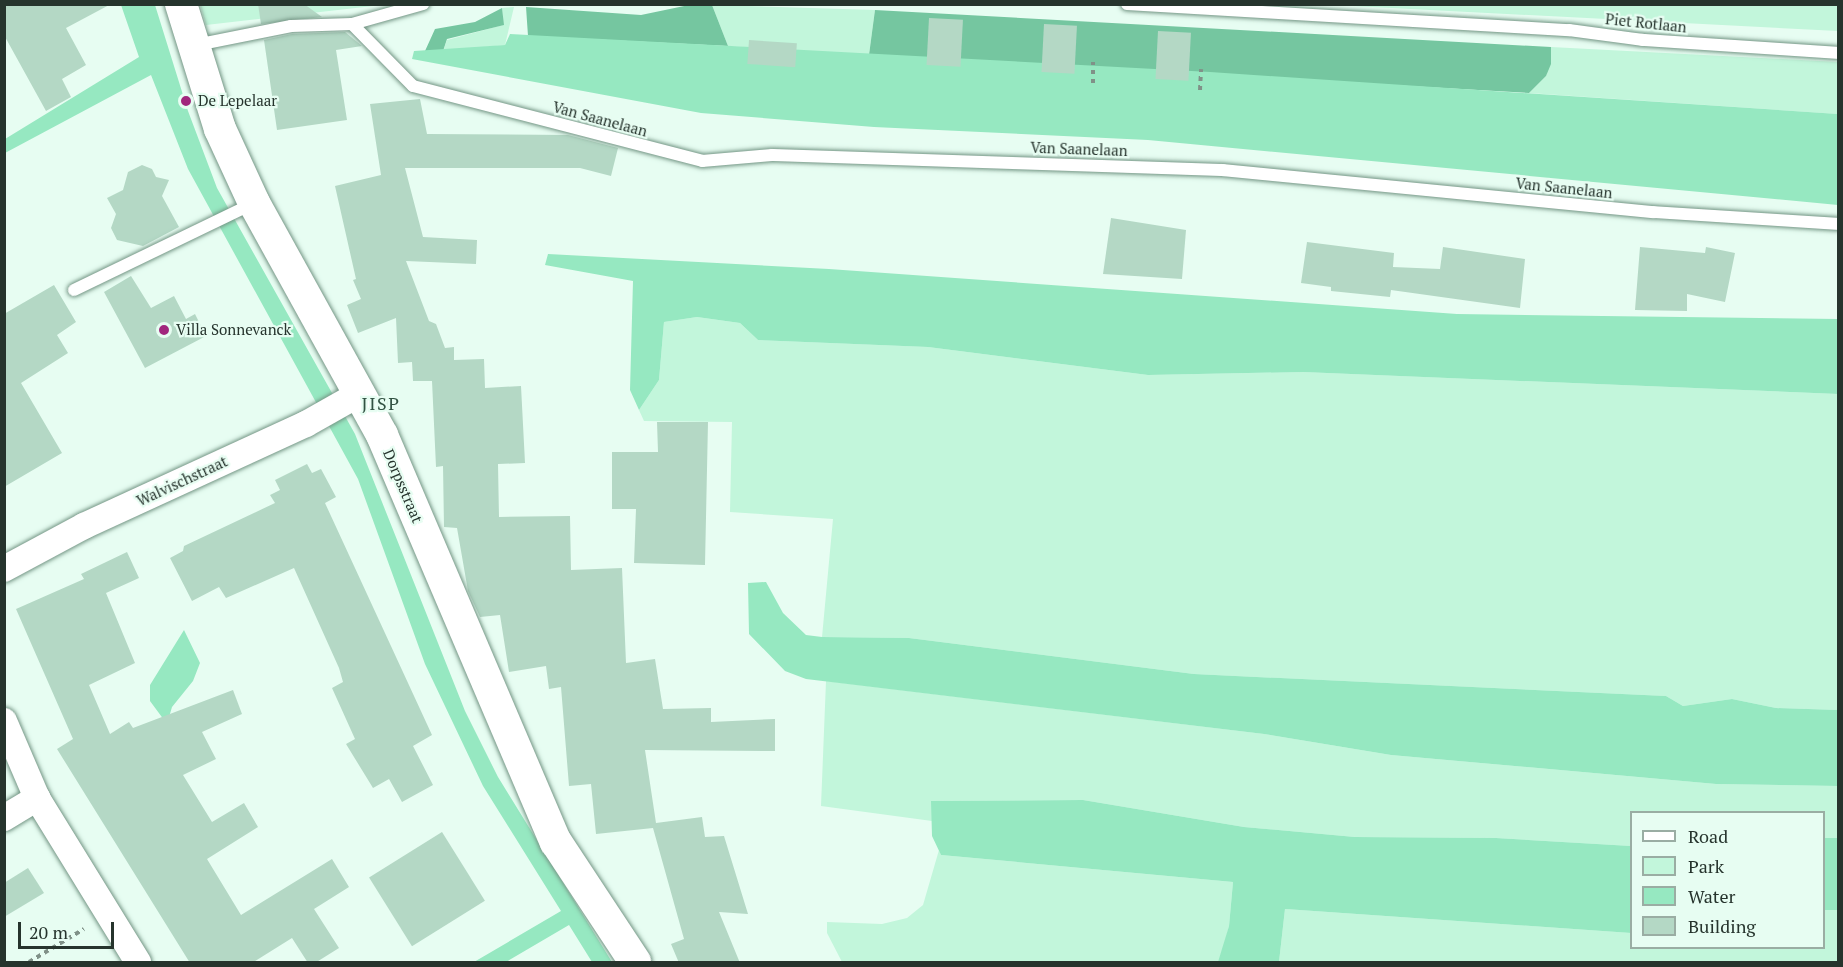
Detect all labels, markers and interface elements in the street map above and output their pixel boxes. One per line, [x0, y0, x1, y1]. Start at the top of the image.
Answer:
street label: Piet Rotlaan [1604, 10, 1688, 36]
place label: De Lepelaar [198, 92, 277, 110]
marker: De Lepelaar [179, 94, 193, 108]
street label: Van Saanelaan [551, 98, 649, 140]
street label: Van Saanelaan [1030, 138, 1128, 160]
street label: Van Saanelaan [1515, 174, 1613, 202]
place label: Villa Sonnevanck [176, 321, 291, 339]
marker: Villa Sonnevanck [157, 323, 171, 337]
district label: JISP [362, 392, 400, 414]
street label: Dorpsstraat [379, 446, 427, 526]
street label: Walvischstraat [134, 452, 230, 510]
legend [1630, 811, 1825, 949]
text: Road [1688, 824, 1728, 848]
text: Park [1688, 854, 1724, 878]
text: Water [1688, 884, 1735, 908]
scale bar [21, 910, 117, 948]
text: Building [1688, 914, 1756, 938]
text: 20 m [29, 920, 68, 944]

